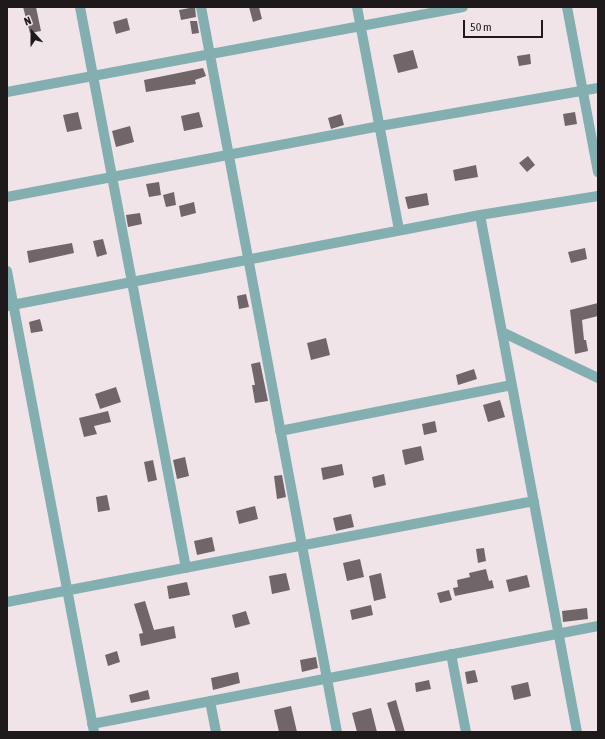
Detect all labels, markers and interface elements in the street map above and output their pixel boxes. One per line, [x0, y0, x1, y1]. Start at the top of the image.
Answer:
north arrow [12, 12, 52, 52]
scale bar [465, 12, 545, 38]
text: N [23, 14, 33, 28]
text: 50 m [470, 20, 492, 34]

